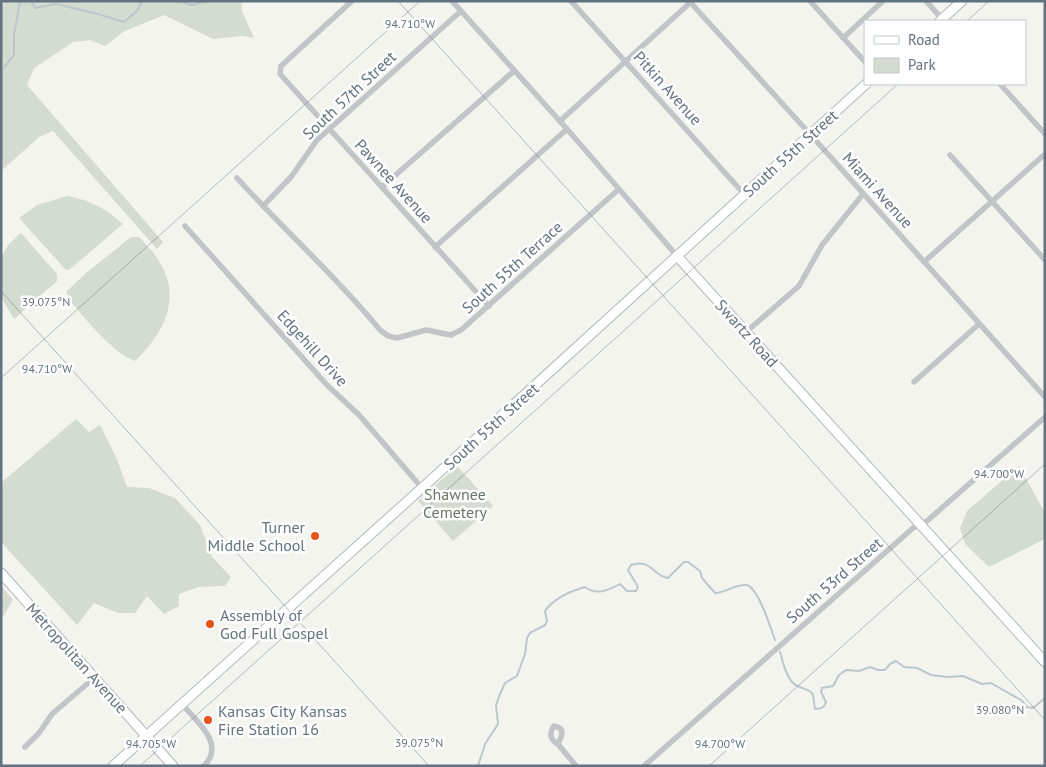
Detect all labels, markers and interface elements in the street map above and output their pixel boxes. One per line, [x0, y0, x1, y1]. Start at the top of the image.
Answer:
text: 94.710°W [385, 16, 435, 31]
legend [864, 20, 1026, 85]
text: Road [908, 30, 940, 49]
street label: South 57th Street [298, 46, 400, 143]
street label: Pitkin Avenue [629, 47, 707, 129]
text: Park [908, 55, 936, 74]
street label: South 55th Street [738, 105, 842, 201]
street label: Pawnee Avenue [351, 135, 437, 227]
street label: Miami Avenue [838, 148, 918, 232]
street label: South 55th Terrace [458, 217, 566, 317]
text: 39.075°N [22, 294, 70, 309]
street label: Swartz Road [711, 295, 783, 371]
street label: Edgehill Drive [273, 305, 353, 391]
text: 94.710°W [22, 361, 72, 376]
street label: South 55th Street [439, 378, 543, 474]
text: 94.700°W [974, 466, 1024, 481]
park label: Shawnee Cemetery [423, 484, 488, 522]
place label: Turner Middle School [207, 517, 306, 555]
marker: Turner Middle School [309, 530, 321, 542]
street label: South 53rd Street [782, 532, 887, 627]
street label: Metropolitan Avenue [22, 598, 132, 718]
place label: Assembly of God Full Gospel [220, 605, 329, 643]
marker: Assembly of God Full Gospel [204, 618, 216, 630]
place label: Kansas City Kansas Fire Station 16 [218, 701, 347, 739]
text: 39.080°N [976, 702, 1024, 717]
marker: Kansas City Kansas Fire Station 16 [202, 714, 214, 726]
text: 39.075°N [395, 735, 443, 750]
text: 94.705°W [126, 736, 176, 751]
text: 94.700°W [695, 736, 745, 751]

